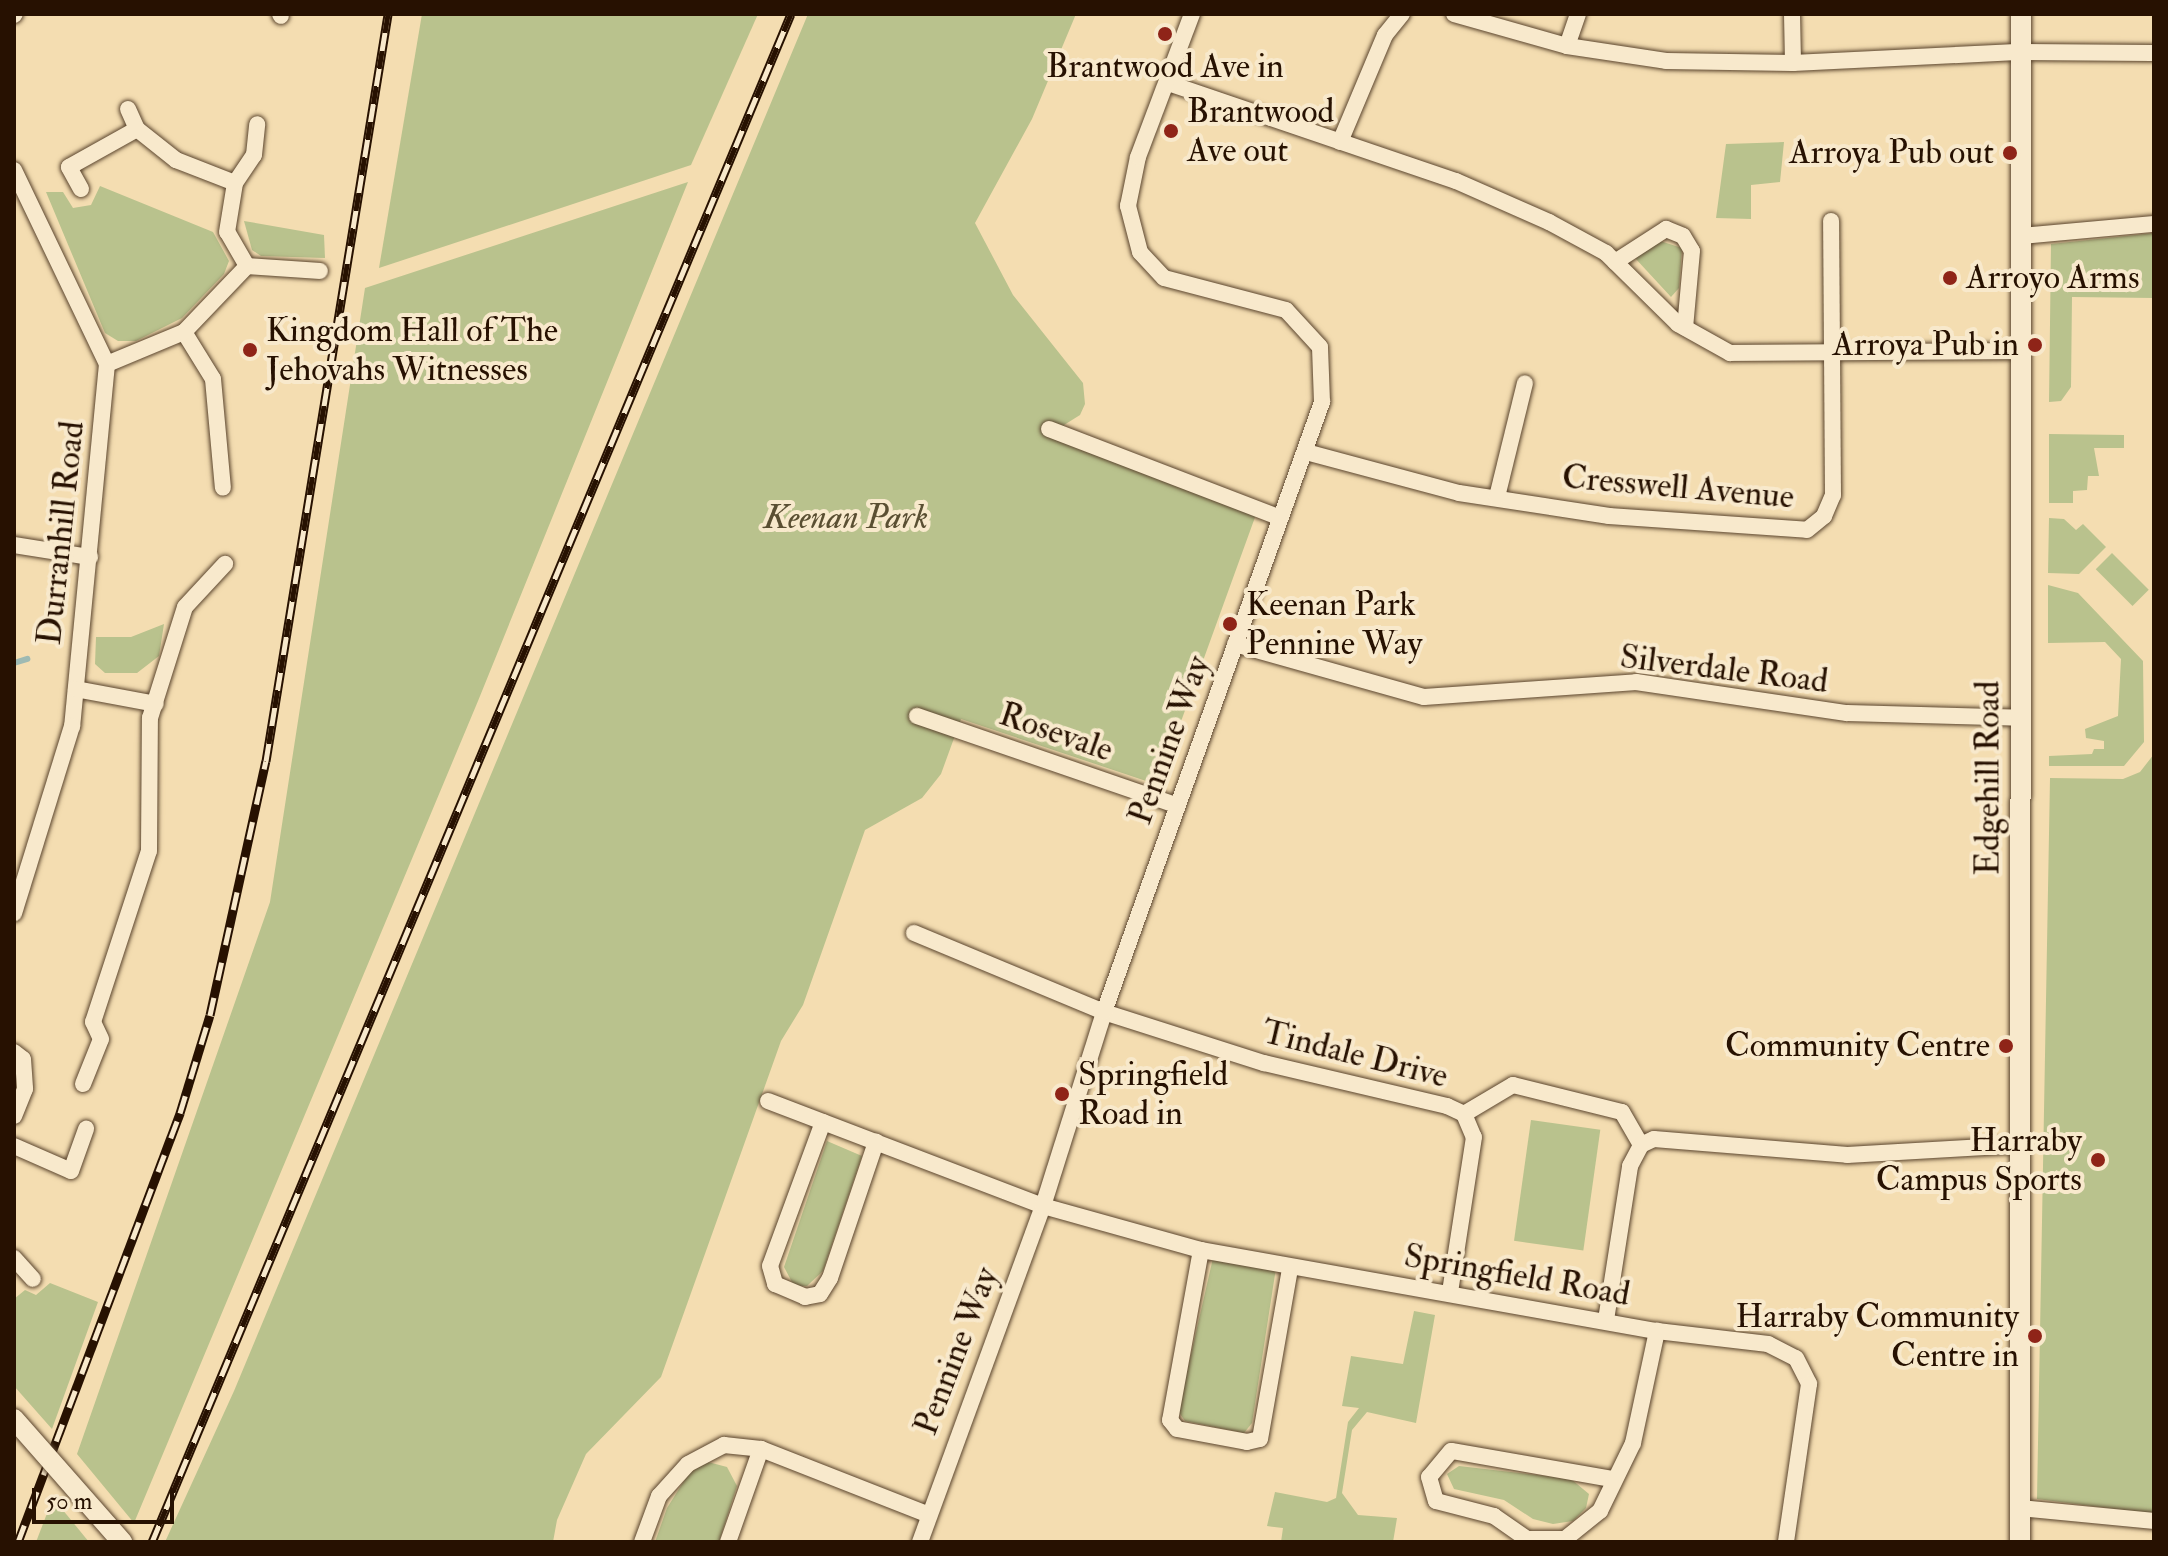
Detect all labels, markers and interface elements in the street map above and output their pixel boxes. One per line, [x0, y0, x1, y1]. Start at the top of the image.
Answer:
marker: Brantwood Ave in [1156, 25, 1174, 43]
place label: Brantwood Ave in [1046, 47, 1284, 87]
place label: Brantwood Ave out [1187, 91, 1334, 170]
marker: Brantwood Ave out [1162, 122, 1180, 140]
place label: Arroya Pub out [1789, 133, 1994, 173]
marker: Arroya Pub out [2001, 144, 2019, 162]
place label: Arroyo Arms [1966, 258, 2140, 298]
marker: Arroyo Arms [1941, 269, 1959, 287]
place label: Kingdom Hall of The Jehovahs Witnesses [266, 310, 558, 390]
place label: Arroya Pub in [1832, 325, 2019, 365]
marker: Arroya Pub in [2026, 336, 2044, 354]
marker: Kingdom Hall of The Jehovahs Witnesses [241, 341, 259, 359]
street label: Durranhill Road [29, 419, 93, 647]
street label: Cresswell Avenue [1560, 457, 1796, 517]
park label: Keenan Park [764, 498, 928, 538]
place label: Keenan Park Pennine Way [1246, 584, 1422, 664]
marker: Keenan Park Pennine Way [1221, 615, 1239, 633]
street label: Silverdale Road [1618, 636, 1830, 702]
street label: Pennine Way [1120, 650, 1218, 830]
street label: Edgehill Road [1968, 681, 2008, 875]
street label: Rosevale [994, 694, 1118, 770]
street label: Tindale Drive [1258, 1011, 1452, 1097]
place label: Community Centre [1725, 1026, 1990, 1066]
marker: Community Centre [1997, 1037, 2015, 1055]
place label: Springfield Road in [1078, 1054, 1228, 1134]
marker: Springfield Road in [1053, 1085, 1071, 1103]
place label: Harraby Campus Sports [1876, 1120, 2082, 1200]
marker: Harraby Campus Sports [2089, 1151, 2107, 1169]
street label: Springfield Road [1401, 1235, 1633, 1315]
street label: Pennine Way [905, 1261, 1007, 1441]
place label: Harraby Community Centre in [1736, 1296, 2019, 1376]
marker: Harraby Community Centre in [2026, 1327, 2044, 1345]
scale bar [36, 1472, 178, 1522]
text: 50 m [46, 1486, 92, 1517]

